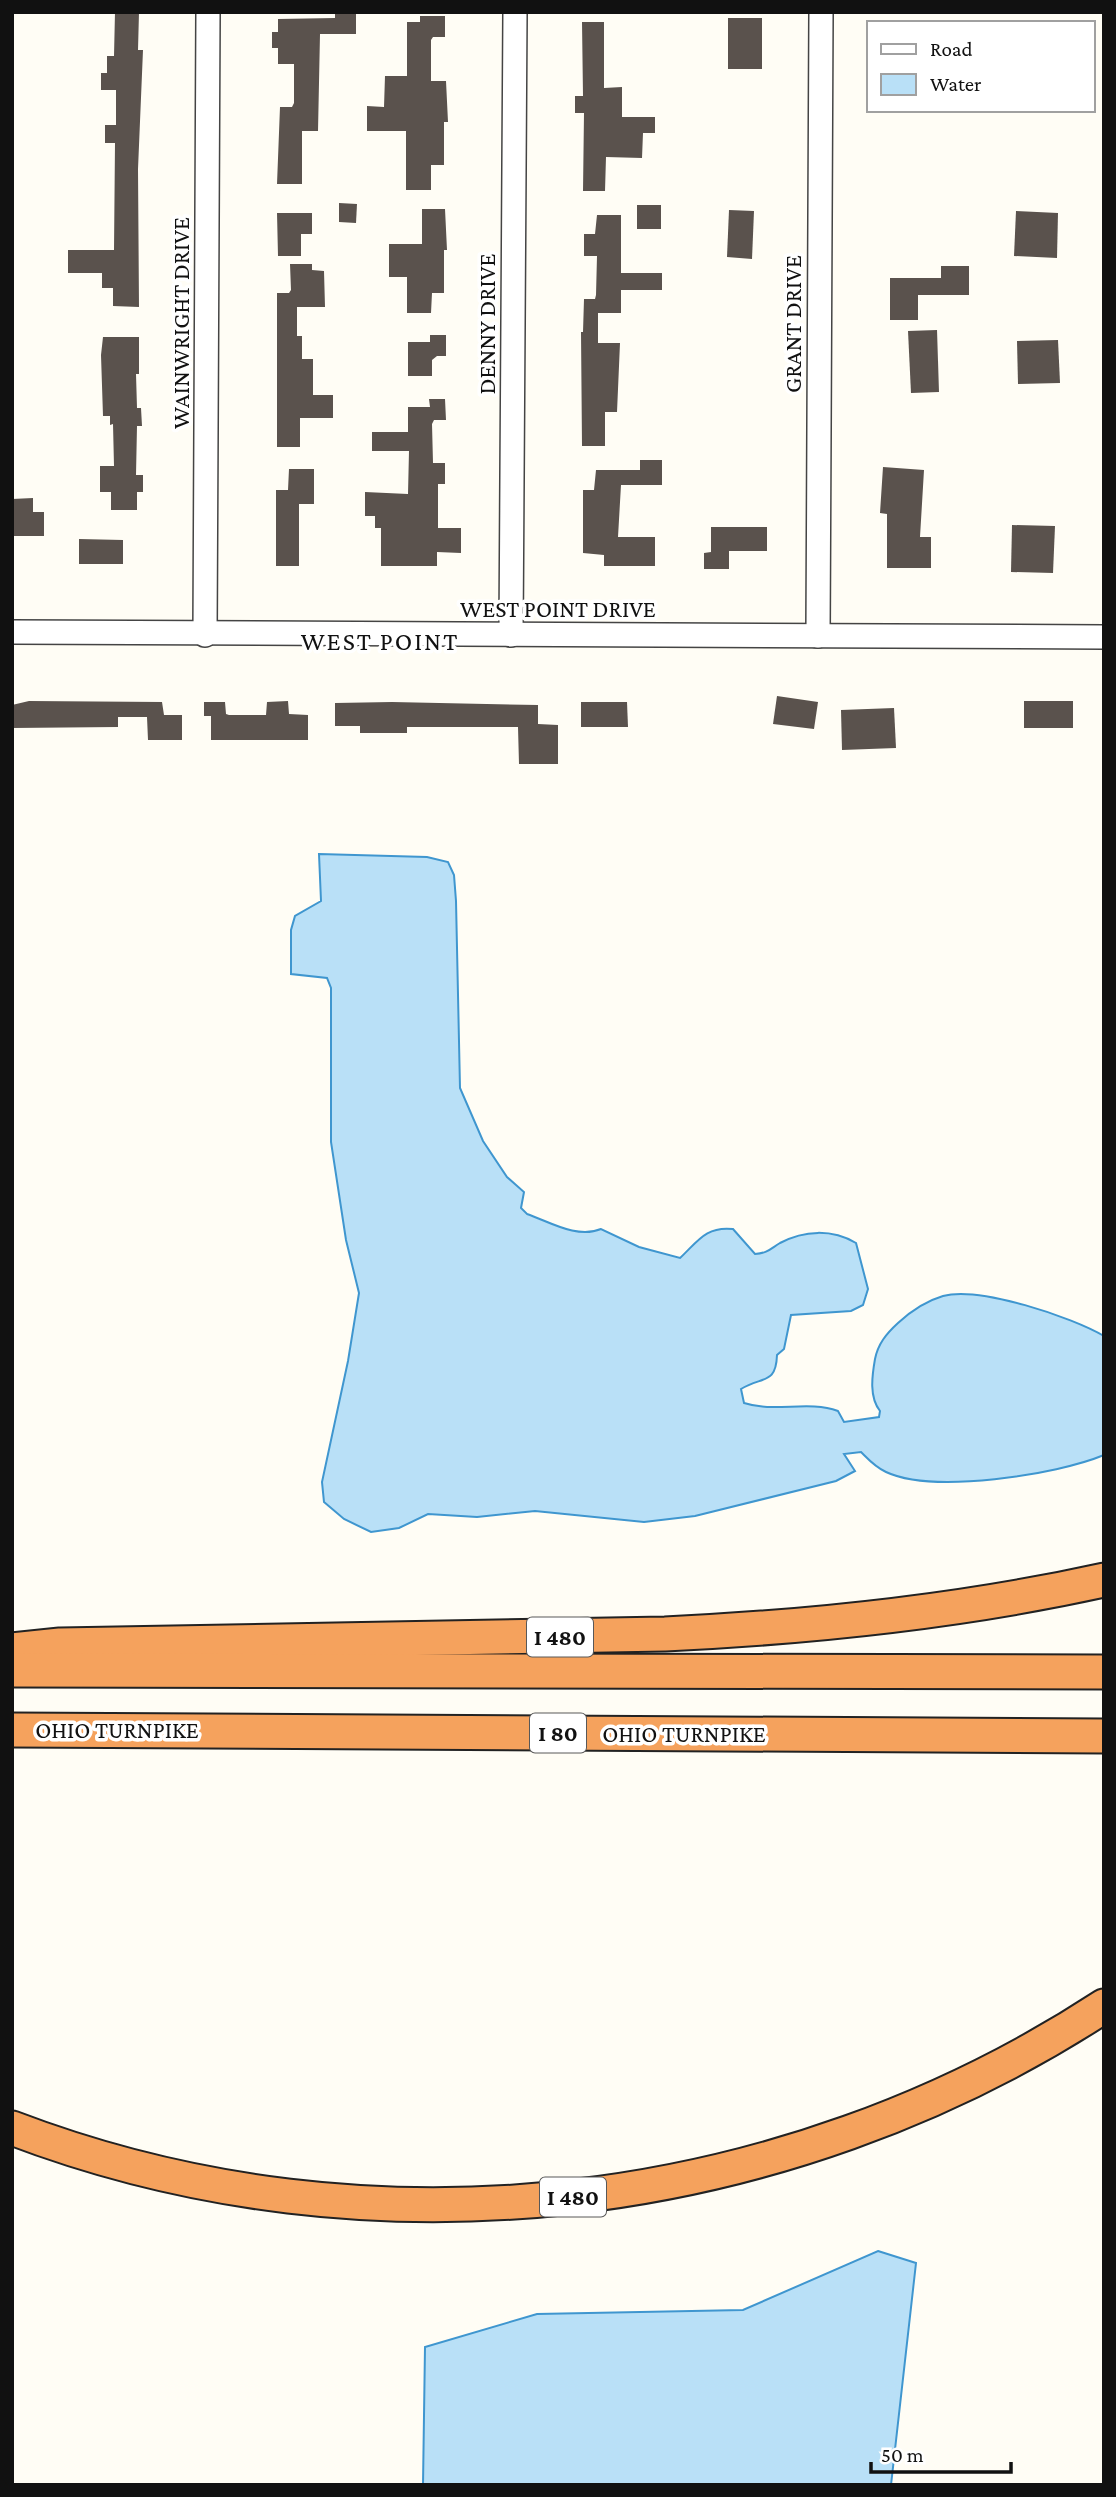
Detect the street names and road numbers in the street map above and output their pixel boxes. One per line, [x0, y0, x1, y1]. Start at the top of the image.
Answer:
street label: WAINWRIGHT DRIVE [167, 217, 194, 429]
street label: DENNY DRIVE [473, 254, 500, 394]
street label: GRANT DRIVE [779, 255, 806, 393]
street label: WEST POINT DRIVE [460, 595, 656, 622]
road number: I 480 [527, 1618, 593, 1656]
road number: I 80 [530, 1714, 586, 1752]
street label: OHIO TURNPIKE [35, 1716, 199, 1743]
street label: OHIO TURNPIKE [602, 1720, 766, 1747]
road number: I 480 [540, 2178, 606, 2216]

